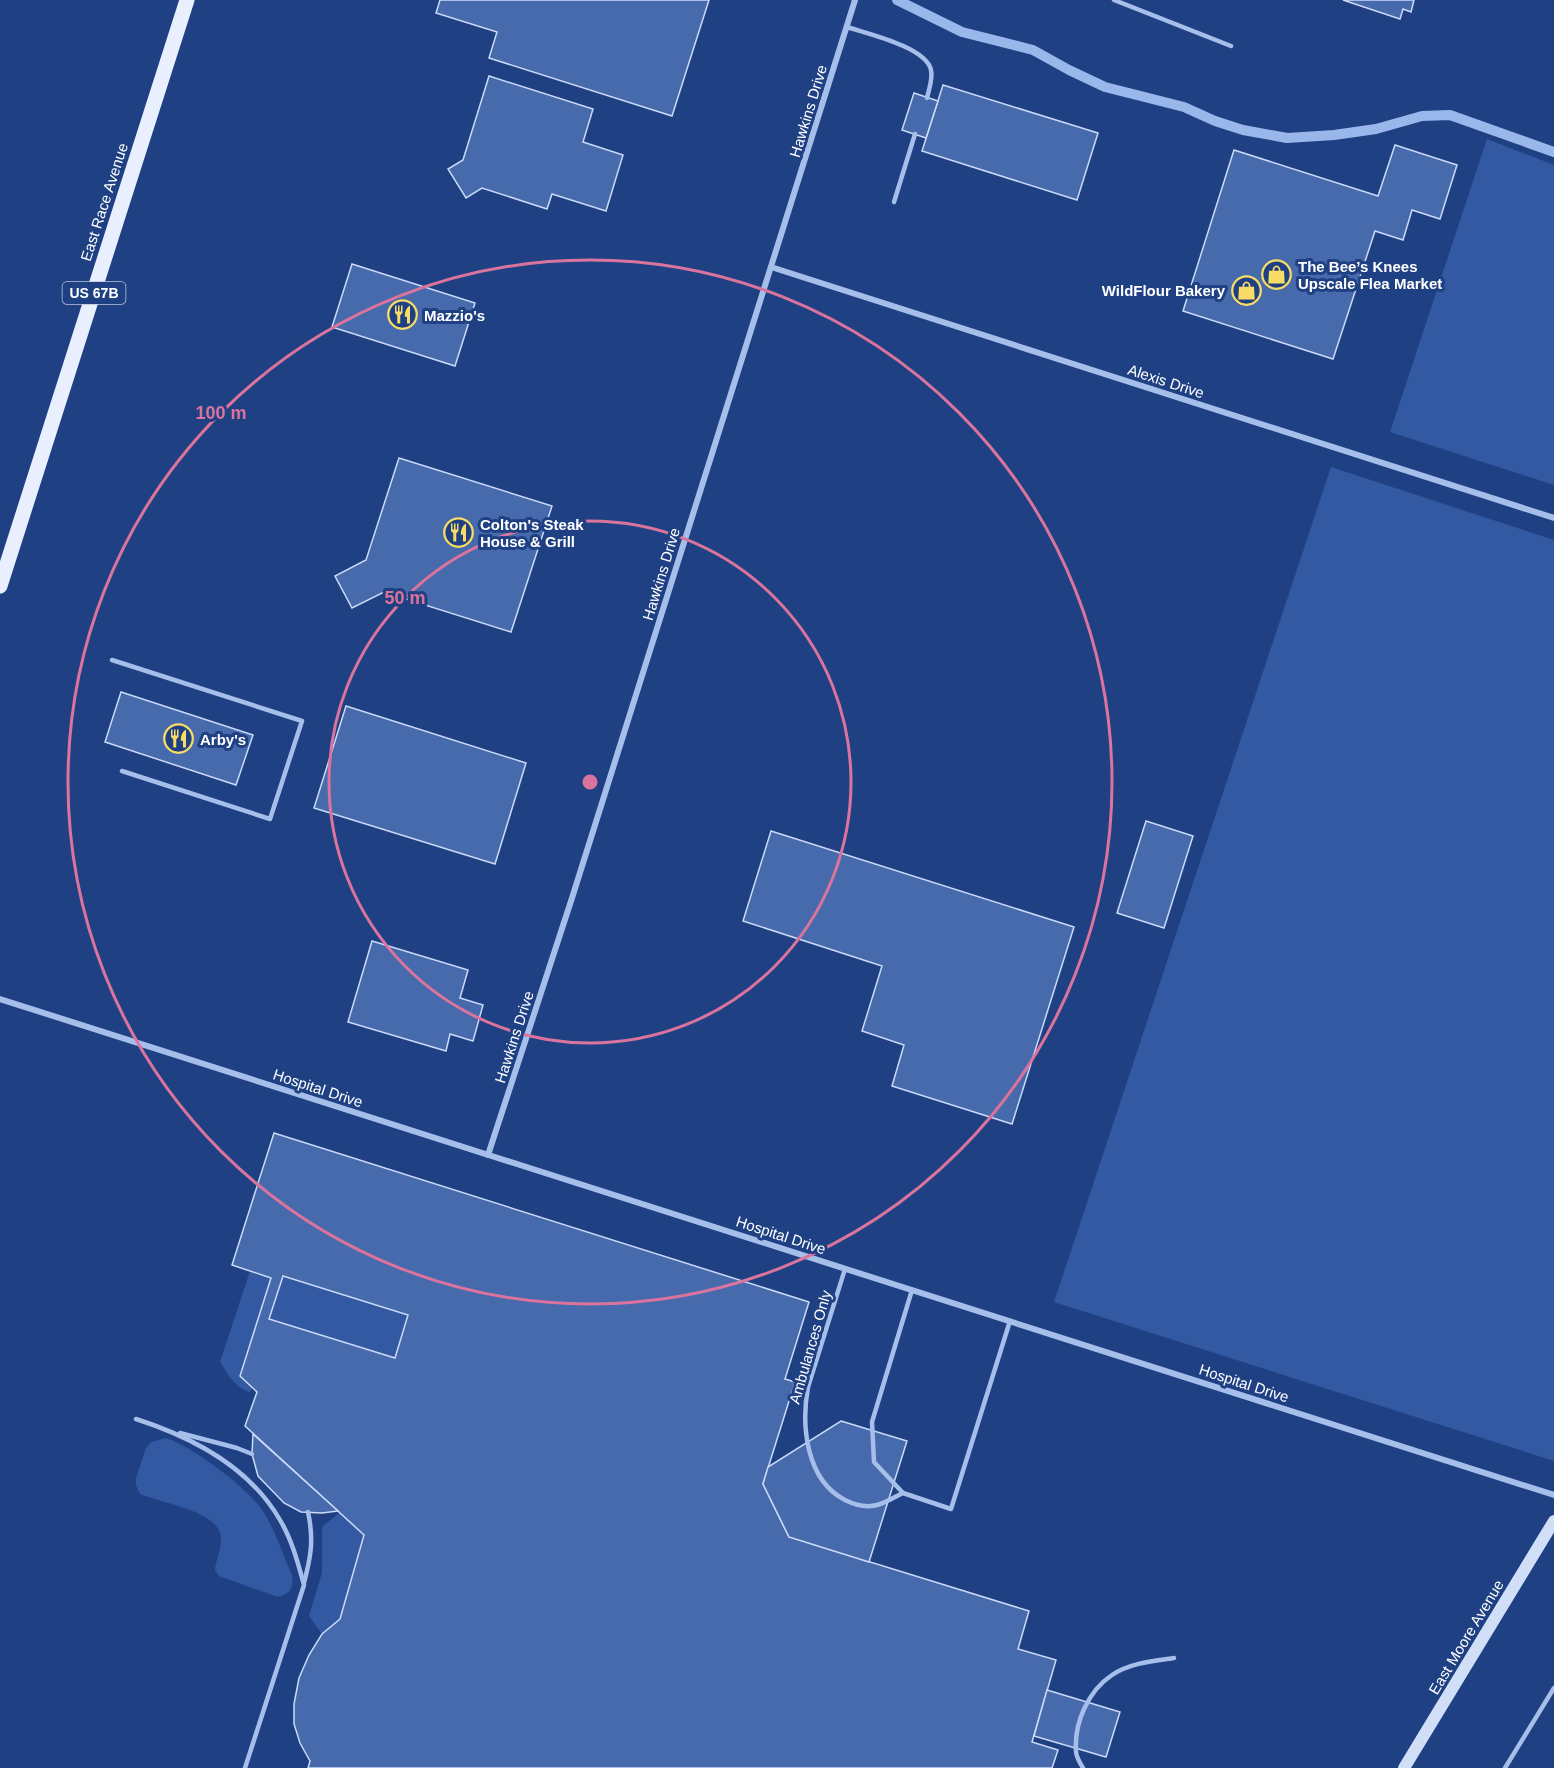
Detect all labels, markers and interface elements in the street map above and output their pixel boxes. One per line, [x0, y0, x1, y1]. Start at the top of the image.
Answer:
street label: Hawkins Drive [786, 63, 830, 159]
street label: East Race Avenue [77, 141, 131, 263]
place label: The Bee’s Knees Upscale Flea Market [1298, 258, 1442, 292]
shop icon: The Bee’s Knees Upscale Flea Market [1261, 259, 1293, 291]
shop icon: WildFlour Bakery [1230, 274, 1262, 306]
road number: US 67B [62, 282, 125, 304]
place label: WildFlour Bakery [1102, 282, 1226, 299]
restaurant icon: Mazzio's [387, 299, 419, 331]
place label: Mazzio's [424, 307, 485, 324]
street label: Alexis Drive [1126, 361, 1206, 401]
text: 100 m [195, 403, 247, 423]
place label: Colton's Steak House & Grill [480, 516, 584, 550]
restaurant icon: Colton's Steak House & Grill [443, 517, 475, 549]
street label: Hawkins Drive [639, 526, 683, 622]
text: 50 m [384, 588, 426, 608]
restaurant icon: Arby's [163, 723, 195, 755]
place label: Arby's [200, 731, 246, 748]
centre of rings [580, 772, 600, 792]
street label: Hawkins Drive [491, 989, 537, 1085]
street label: Hospital Drive [271, 1065, 365, 1111]
street label: Hospital Drive [734, 1212, 828, 1258]
street label: Ambulances Only [786, 1288, 835, 1406]
street label: Hospital Drive [1197, 1360, 1291, 1406]
street label: East Moore Avenue [1425, 1577, 1507, 1697]

